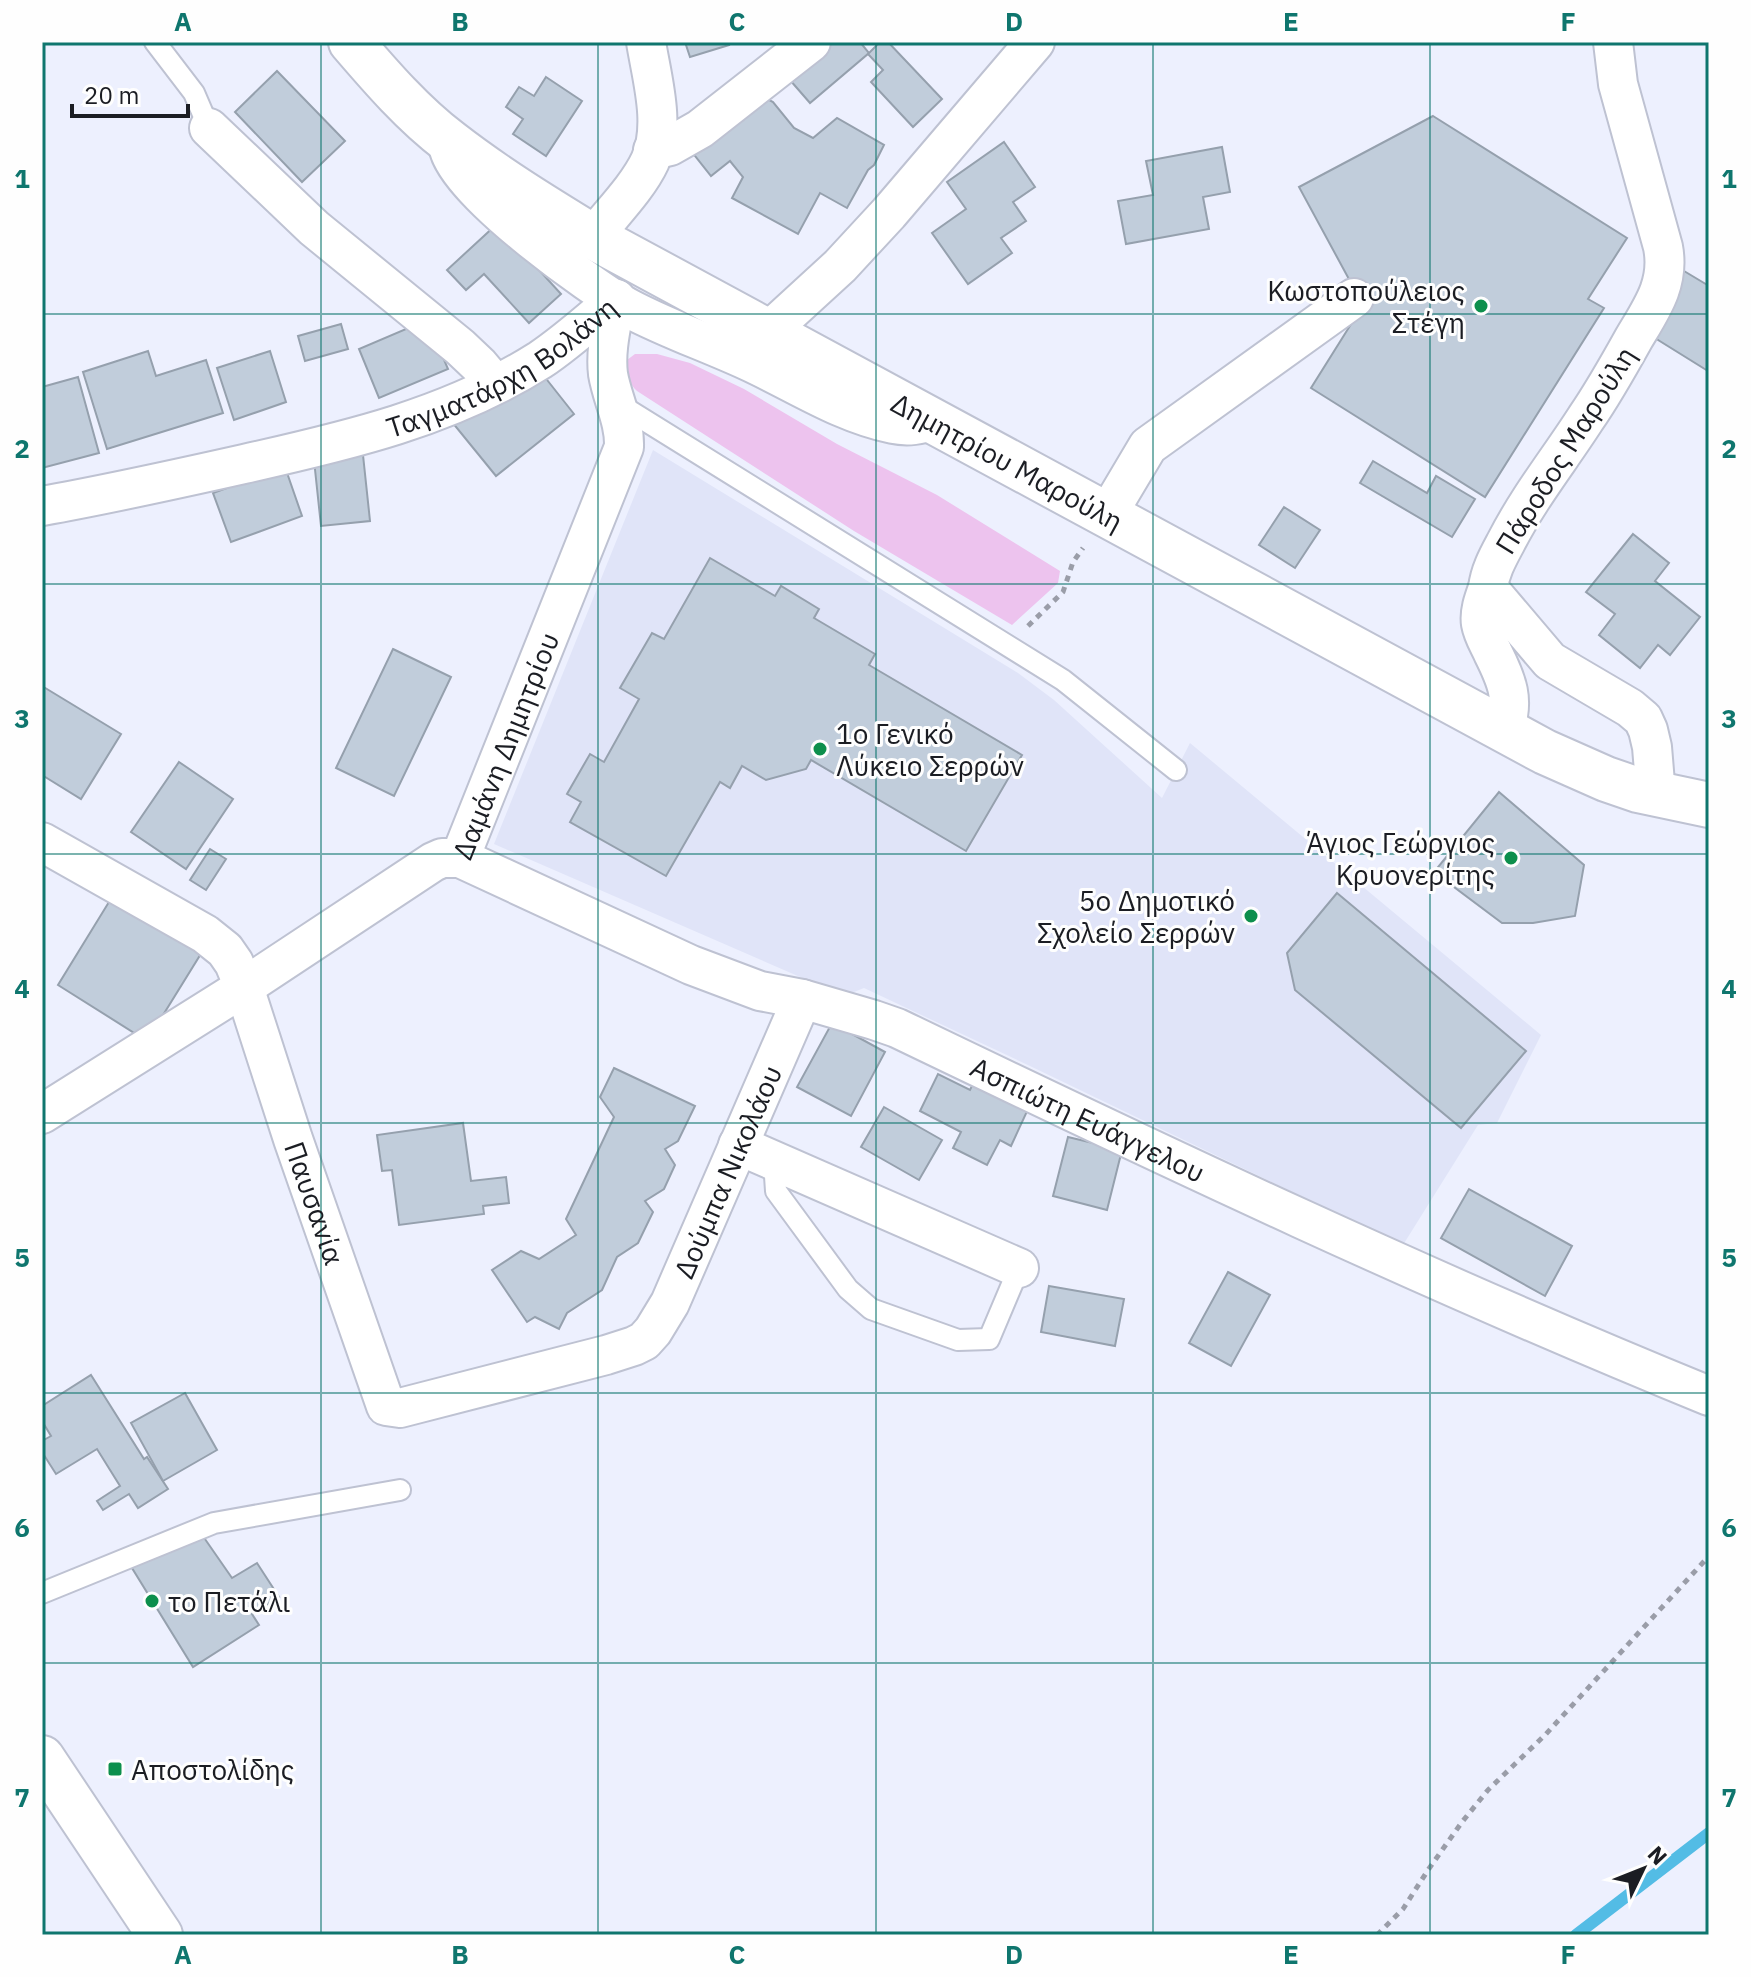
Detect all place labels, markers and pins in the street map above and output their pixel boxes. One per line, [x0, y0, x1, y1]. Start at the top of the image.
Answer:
place label: Κωστοπούλειος Στέγη [1267, 272, 1465, 341]
marker: Κωστοπούλειος Στέγη [1472, 297, 1490, 315]
place label: 1ο Γενικό Λύκειο Σερρών [836, 715, 1024, 784]
marker: 1ο Γενικό Λύκειο Σερρών [811, 740, 829, 758]
place label: Άγιος Γεώργιος Κρυονερίτης [1306, 824, 1495, 893]
marker: Άγιος Γεώργιος Κρυονερίτης [1502, 849, 1520, 867]
place label: 5ο Δημοτικό Σχολείο Σερρών [1037, 882, 1235, 951]
marker: 5ο Δημοτικό Σχολείο Σερρών [1242, 907, 1260, 925]
place label: το Πετάλι [168, 1583, 290, 1620]
marker: το Πετάλι [143, 1592, 161, 1610]
place label: Αποστολίδης [131, 1751, 294, 1788]
marker: Αποστολίδης [106, 1760, 124, 1778]

